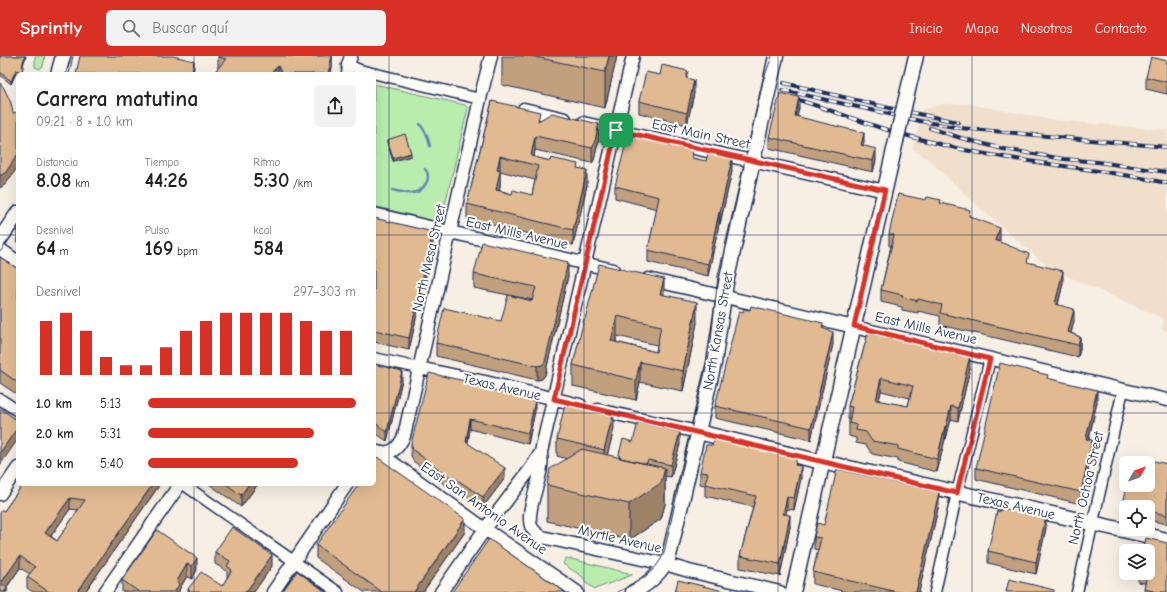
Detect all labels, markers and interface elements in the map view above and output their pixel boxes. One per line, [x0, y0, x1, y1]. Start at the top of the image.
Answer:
search box [106, 10, 386, 46]
text: Sprintly [20, 17, 82, 39]
icon: search [120, 17, 142, 39]
text: Buscar aquí [152, 19, 228, 37]
text: Inicio [909, 20, 943, 37]
text: Mapa [965, 20, 999, 37]
text: Nosotros [1021, 20, 1073, 37]
text: Contacto [1095, 20, 1147, 37]
button: share [314, 85, 356, 127]
text: Carrera matutina [36, 86, 198, 112]
pin [599, 113, 633, 147]
text: 09:21 · 8 × 1.0 km [36, 114, 133, 129]
street label: East Main Street [650, 115, 753, 153]
icon: arrive [605, 119, 627, 141]
text: Distancia [36, 156, 78, 169]
text: Tiempo [145, 156, 179, 169]
text: Ritmo [253, 156, 280, 169]
text: 8.08 [36, 169, 72, 192]
text: 44:26 [145, 169, 188, 192]
text: 5:30 [253, 169, 289, 192]
text: km [72, 177, 90, 190]
text: /km [289, 177, 312, 190]
street label: North Mesa Street [408, 202, 450, 313]
street label: East Mills Avenue [464, 213, 570, 253]
text: Desnivel [36, 224, 74, 237]
text: Pulso [145, 224, 169, 237]
text: kcal [253, 224, 272, 237]
text: 64 [36, 237, 56, 260]
text: 169 [145, 237, 173, 260]
text: 584 [253, 237, 284, 260]
text: m [56, 245, 69, 258]
text: bpm [173, 245, 198, 258]
street label: North Kansas Street [699, 270, 737, 391]
text: Desnivel [36, 284, 81, 299]
text: 297–303 m [293, 284, 356, 299]
street label: East Mills Avenue [873, 308, 979, 348]
street label: Texas Avenue [461, 370, 543, 404]
text: 1.0 km [36, 396, 72, 411]
text: 5:13 [100, 396, 121, 411]
text: 2.0 km [36, 426, 74, 441]
text: 5:31 [100, 426, 121, 441]
street label: North Ochoa Street [1065, 429, 1108, 546]
text: 3.0 km [36, 456, 74, 471]
text: 5:40 [100, 456, 124, 471]
north arrow [1119, 456, 1155, 492]
map controls [1119, 456, 1155, 580]
street label: East San Antonio Avenue [418, 458, 550, 558]
street label: Texas Avenue [975, 489, 1057, 523]
button: locate [1119, 500, 1155, 536]
street label: Myrtle Avenue [577, 521, 663, 557]
button: layers [1119, 544, 1155, 580]

